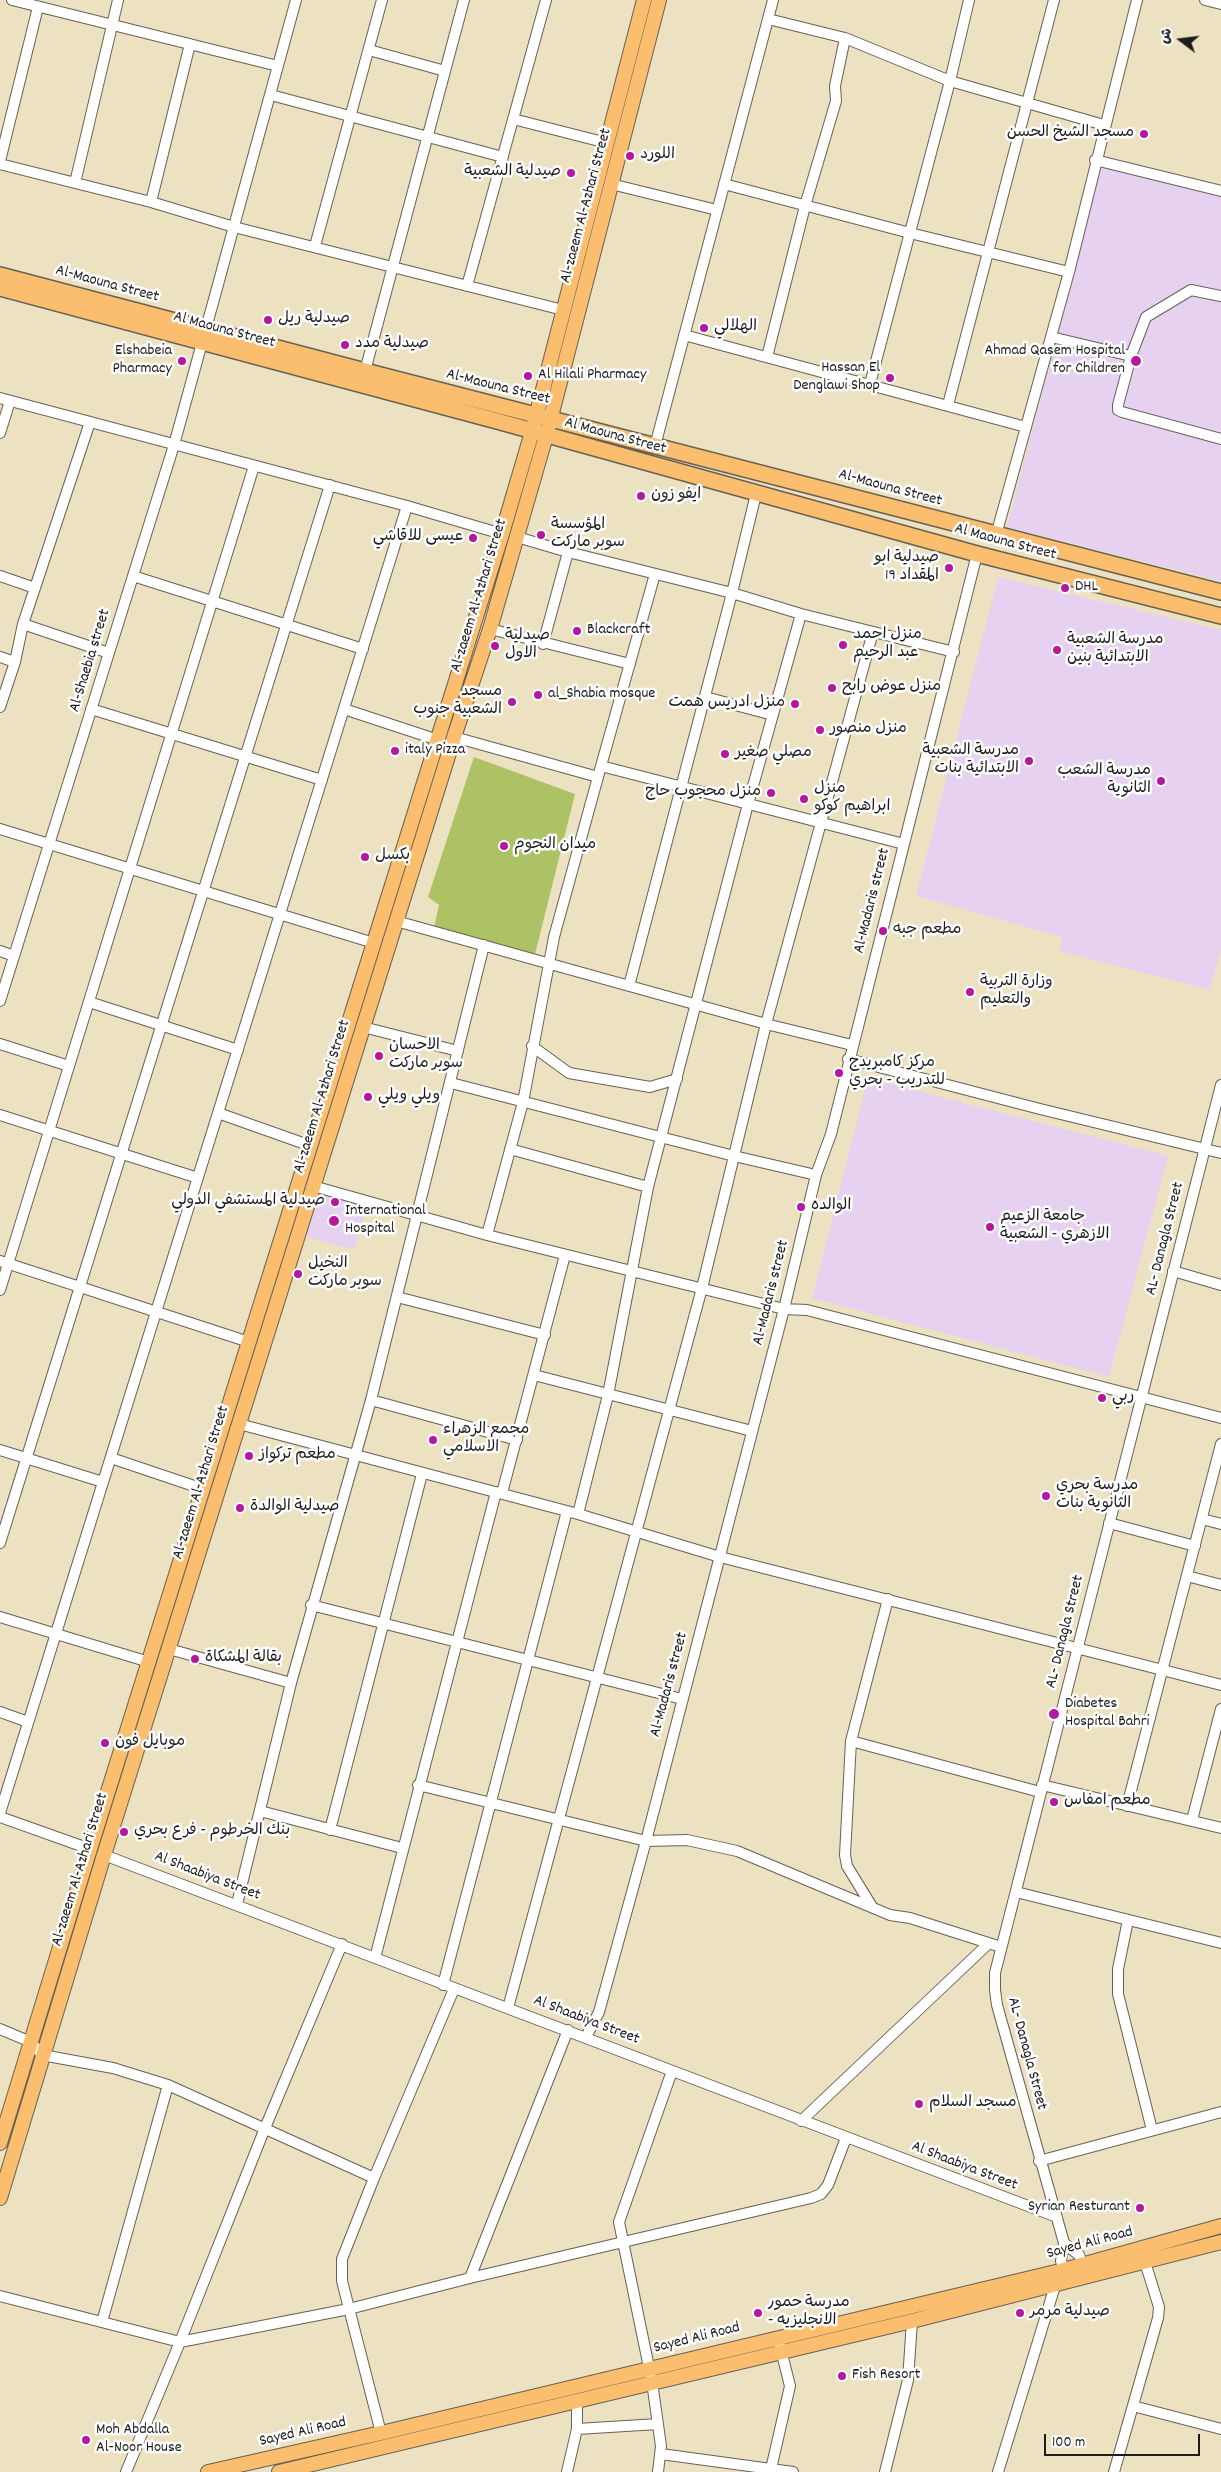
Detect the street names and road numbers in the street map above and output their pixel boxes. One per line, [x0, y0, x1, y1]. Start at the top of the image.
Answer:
street label: Al-zaeem Al-Azhari Street [557, 127, 617, 285]
street label: Al-Maouna Street [53, 262, 161, 308]
street label: Al Maouna Street [171, 308, 277, 354]
street label: Al-Maouna Street [444, 366, 552, 410]
street label: Al Maouna Street [562, 414, 668, 460]
street label: Al-Maouna Street [836, 466, 944, 512]
street label: Al-zaeem Al-Azhari Street [448, 517, 512, 675]
street label: Al Maouna Street [952, 520, 1058, 566]
street label: Al-Shaebia street [66, 607, 116, 715]
street label: Al-Madaris street [851, 846, 895, 956]
street label: Al-zaeem Al-Azhari Street [291, 1018, 355, 1176]
street label: AL- Danagla Street [1143, 1180, 1189, 1298]
street label: Al-Madaris street [750, 1238, 794, 1348]
street label: Al-zaeem Al-Azhari Street [170, 1404, 234, 1562]
street label: AL- Danagla Street [1043, 1573, 1089, 1691]
street label: Al-Madaris street [647, 1630, 693, 1740]
street label: Al-zaeem Al-Azhari Street [49, 1791, 113, 1949]
street label: Al Shaabiya Street [151, 1848, 263, 1906]
street label: Al Shaabiya Street [530, 1992, 642, 2050]
street label: AL- Danagla Street [1002, 1996, 1050, 2112]
street label: Al Shaabiya Street [908, 2138, 1020, 2196]
street label: Sayed Ali Road [1045, 2223, 1135, 2265]
street label: Sayed Ali Road [652, 2319, 742, 2359]
street label: Sayed Ali Road [258, 2414, 348, 2452]

